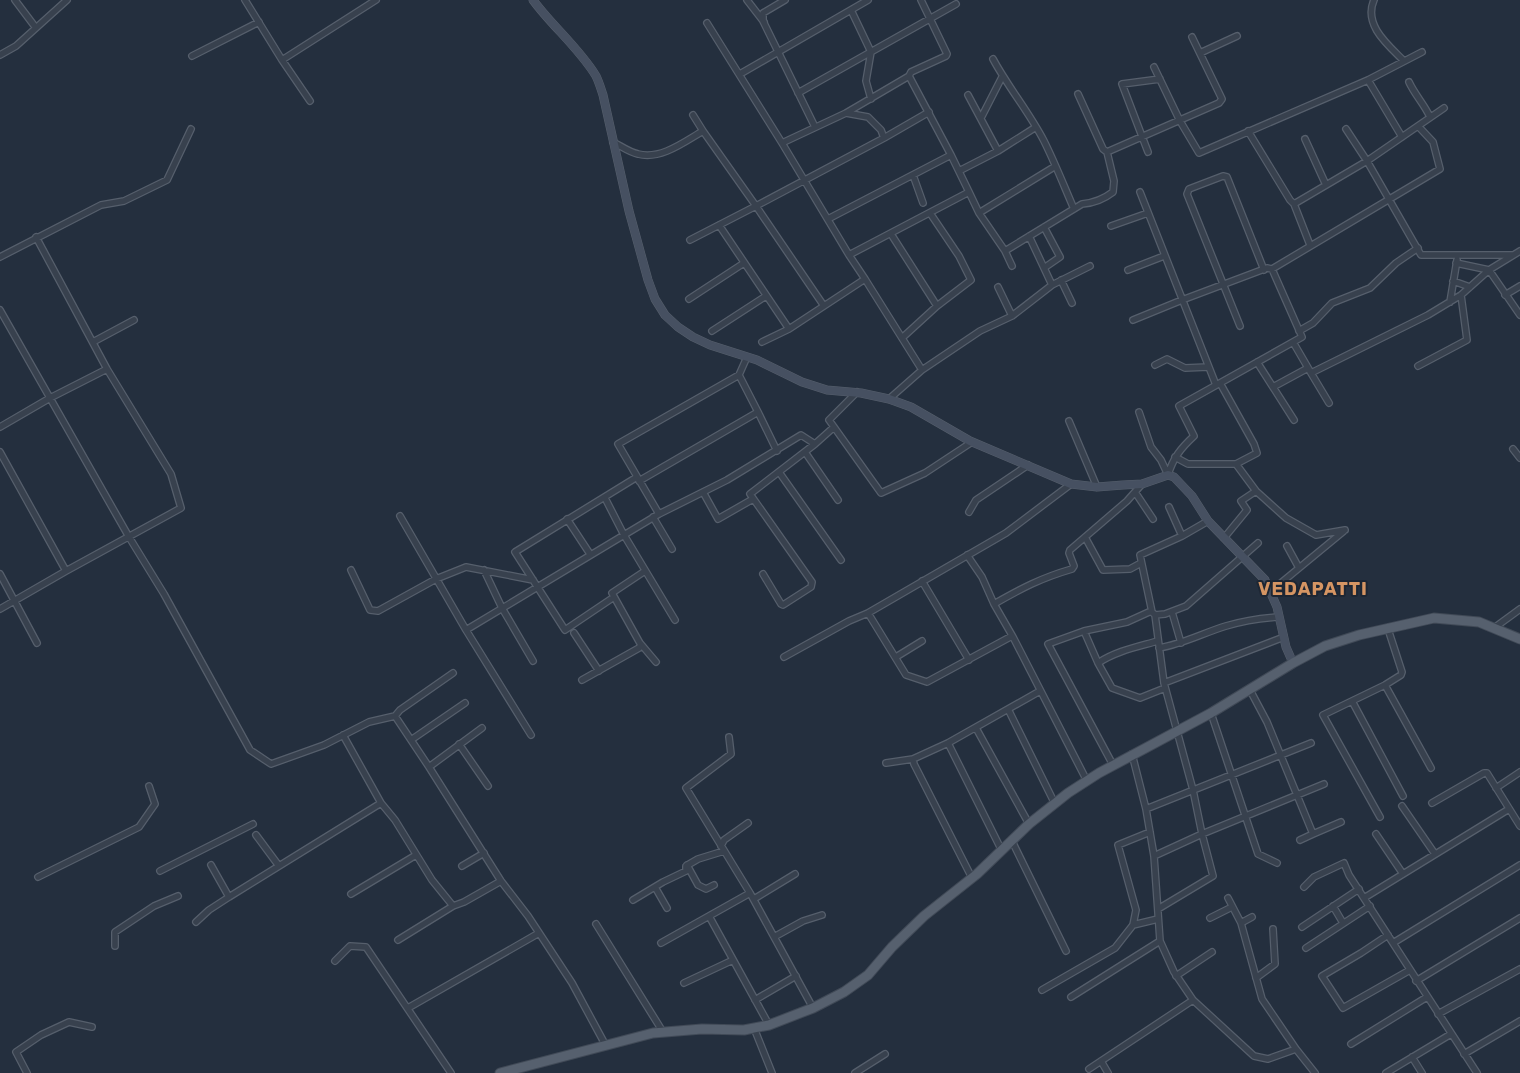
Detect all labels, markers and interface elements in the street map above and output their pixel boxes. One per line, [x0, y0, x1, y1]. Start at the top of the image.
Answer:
district label: VEDAPATTI [1258, 578, 1368, 600]

